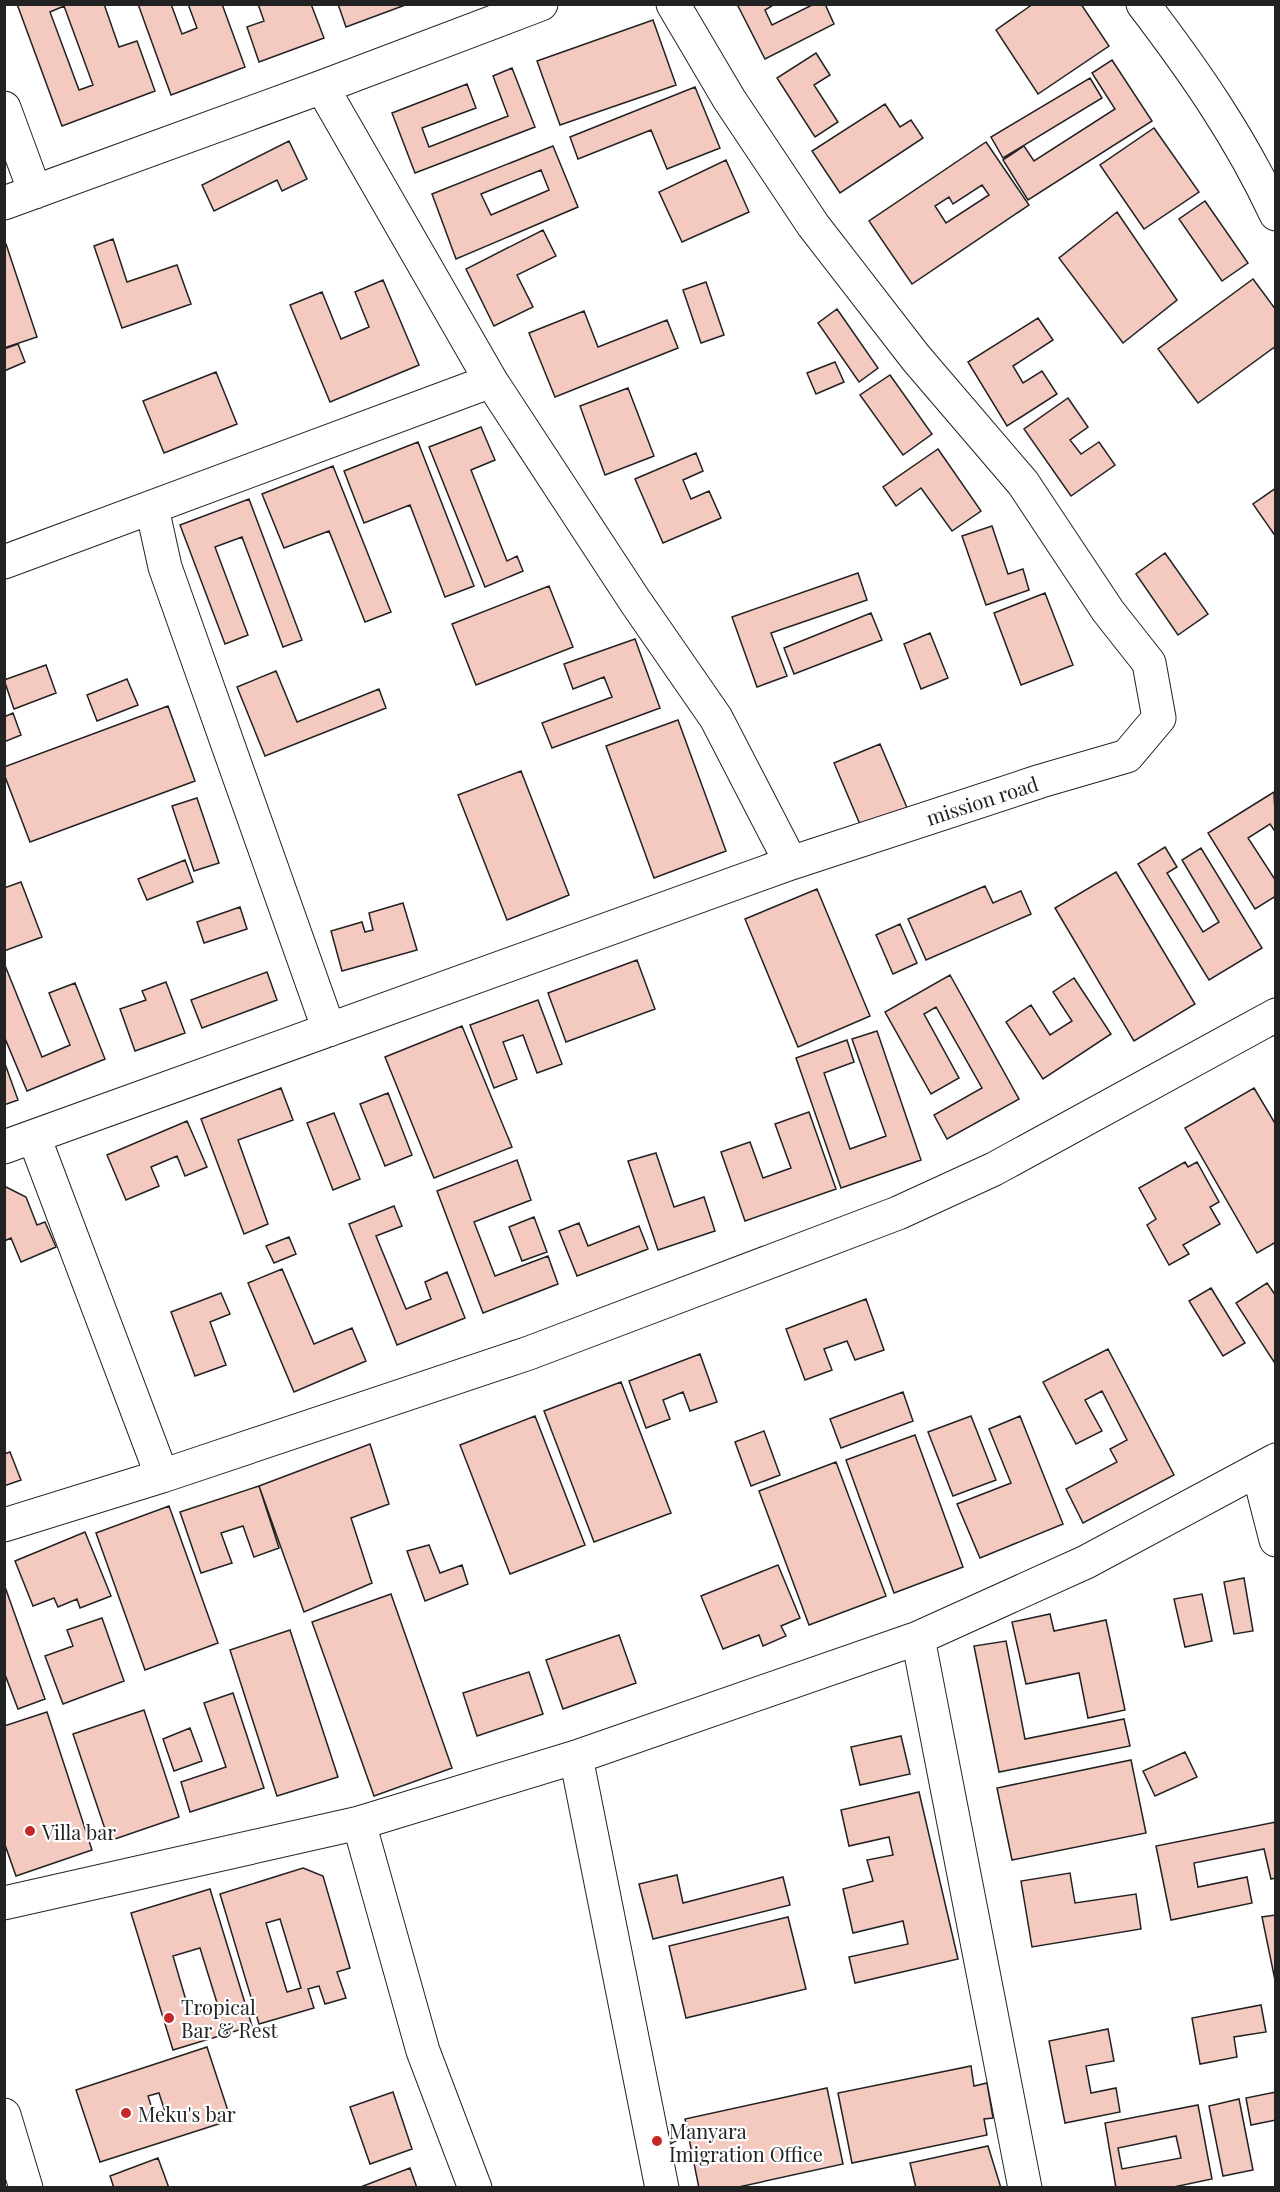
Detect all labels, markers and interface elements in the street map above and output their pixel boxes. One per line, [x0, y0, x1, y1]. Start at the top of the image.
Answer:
street label: mission road [923, 769, 1042, 831]
place label: Villa bar [41, 1818, 116, 1845]
marker: Villa bar [23, 1824, 37, 1838]
place label: Tropical Bar & Rest [181, 1993, 279, 2043]
marker: Tropical Bar & Rest [162, 2011, 176, 2025]
place label: Meku's bar [138, 2100, 236, 2127]
marker: Meku's bar [119, 2106, 133, 2120]
place label: Manyara Imigration Office [669, 2117, 823, 2167]
marker: Manyara Imigration Office [650, 2134, 664, 2148]

